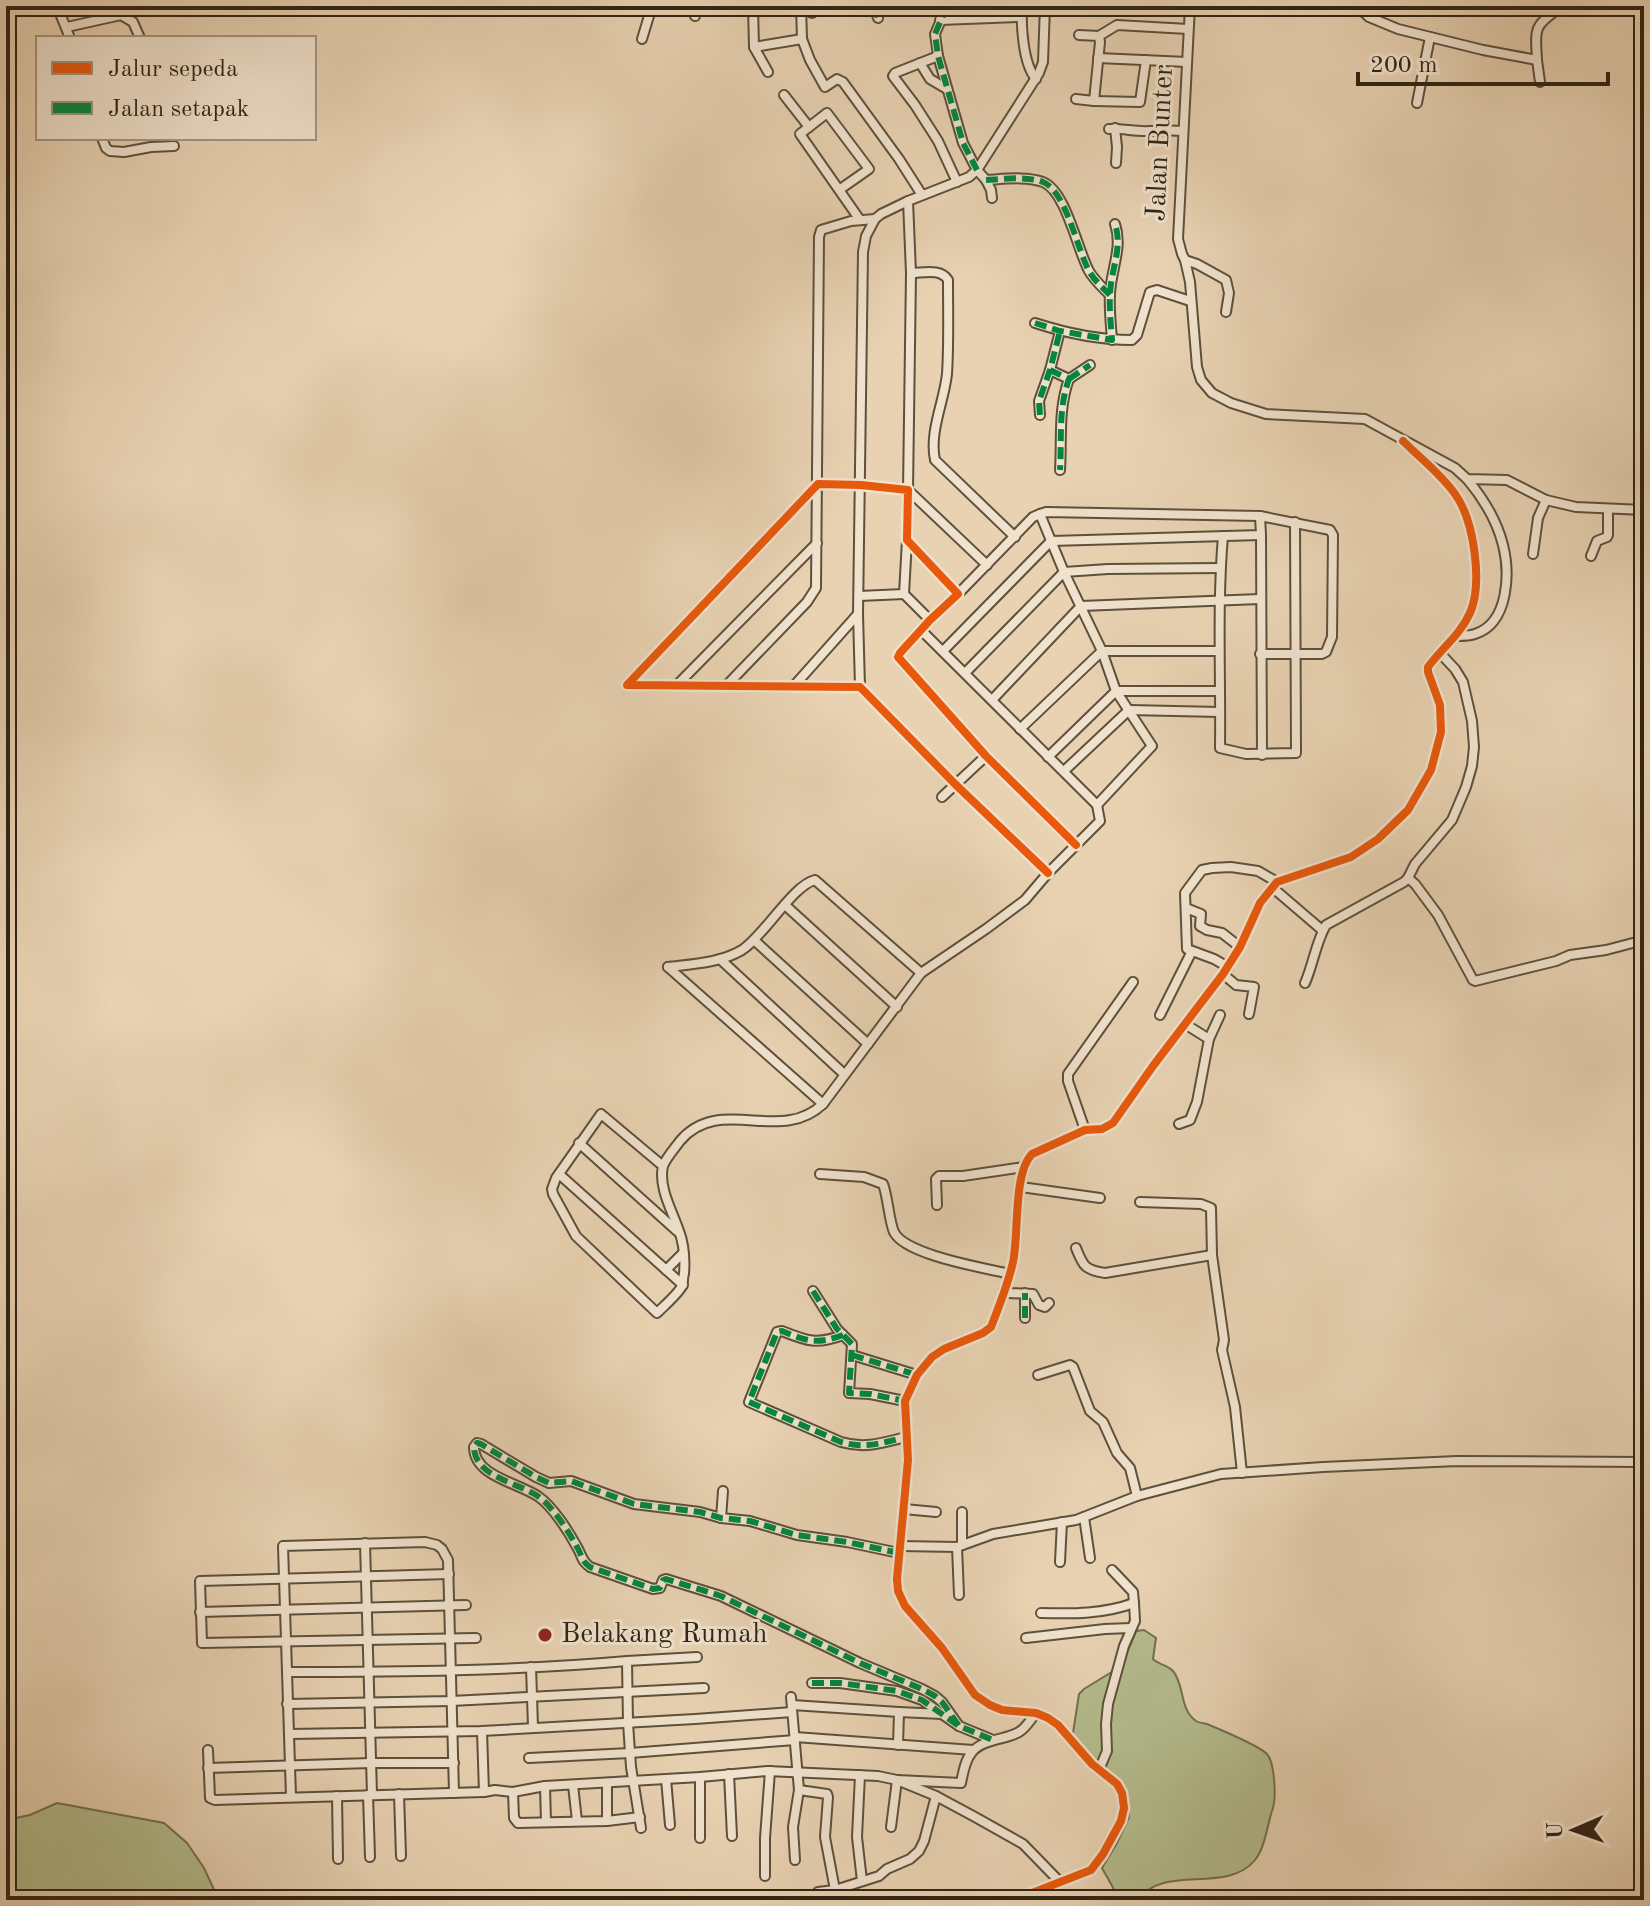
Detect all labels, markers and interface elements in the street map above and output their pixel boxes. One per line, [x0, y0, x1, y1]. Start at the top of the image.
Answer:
legend [36, 36, 316, 140]
scale bar [1358, 36, 1608, 86]
text: 200 m [1370, 54, 1438, 78]
text: Jalur sepeda [108, 58, 238, 82]
street label: Jalan Bunter [1143, 64, 1179, 222]
text: Jalan setapak [108, 98, 249, 122]
place label: Belakang Rumah [561, 1621, 767, 1649]
marker: Belakang Rumah [536, 1626, 554, 1644]
north arrow [1534, 1790, 1614, 1870]
text: U [1545, 1822, 1567, 1840]

